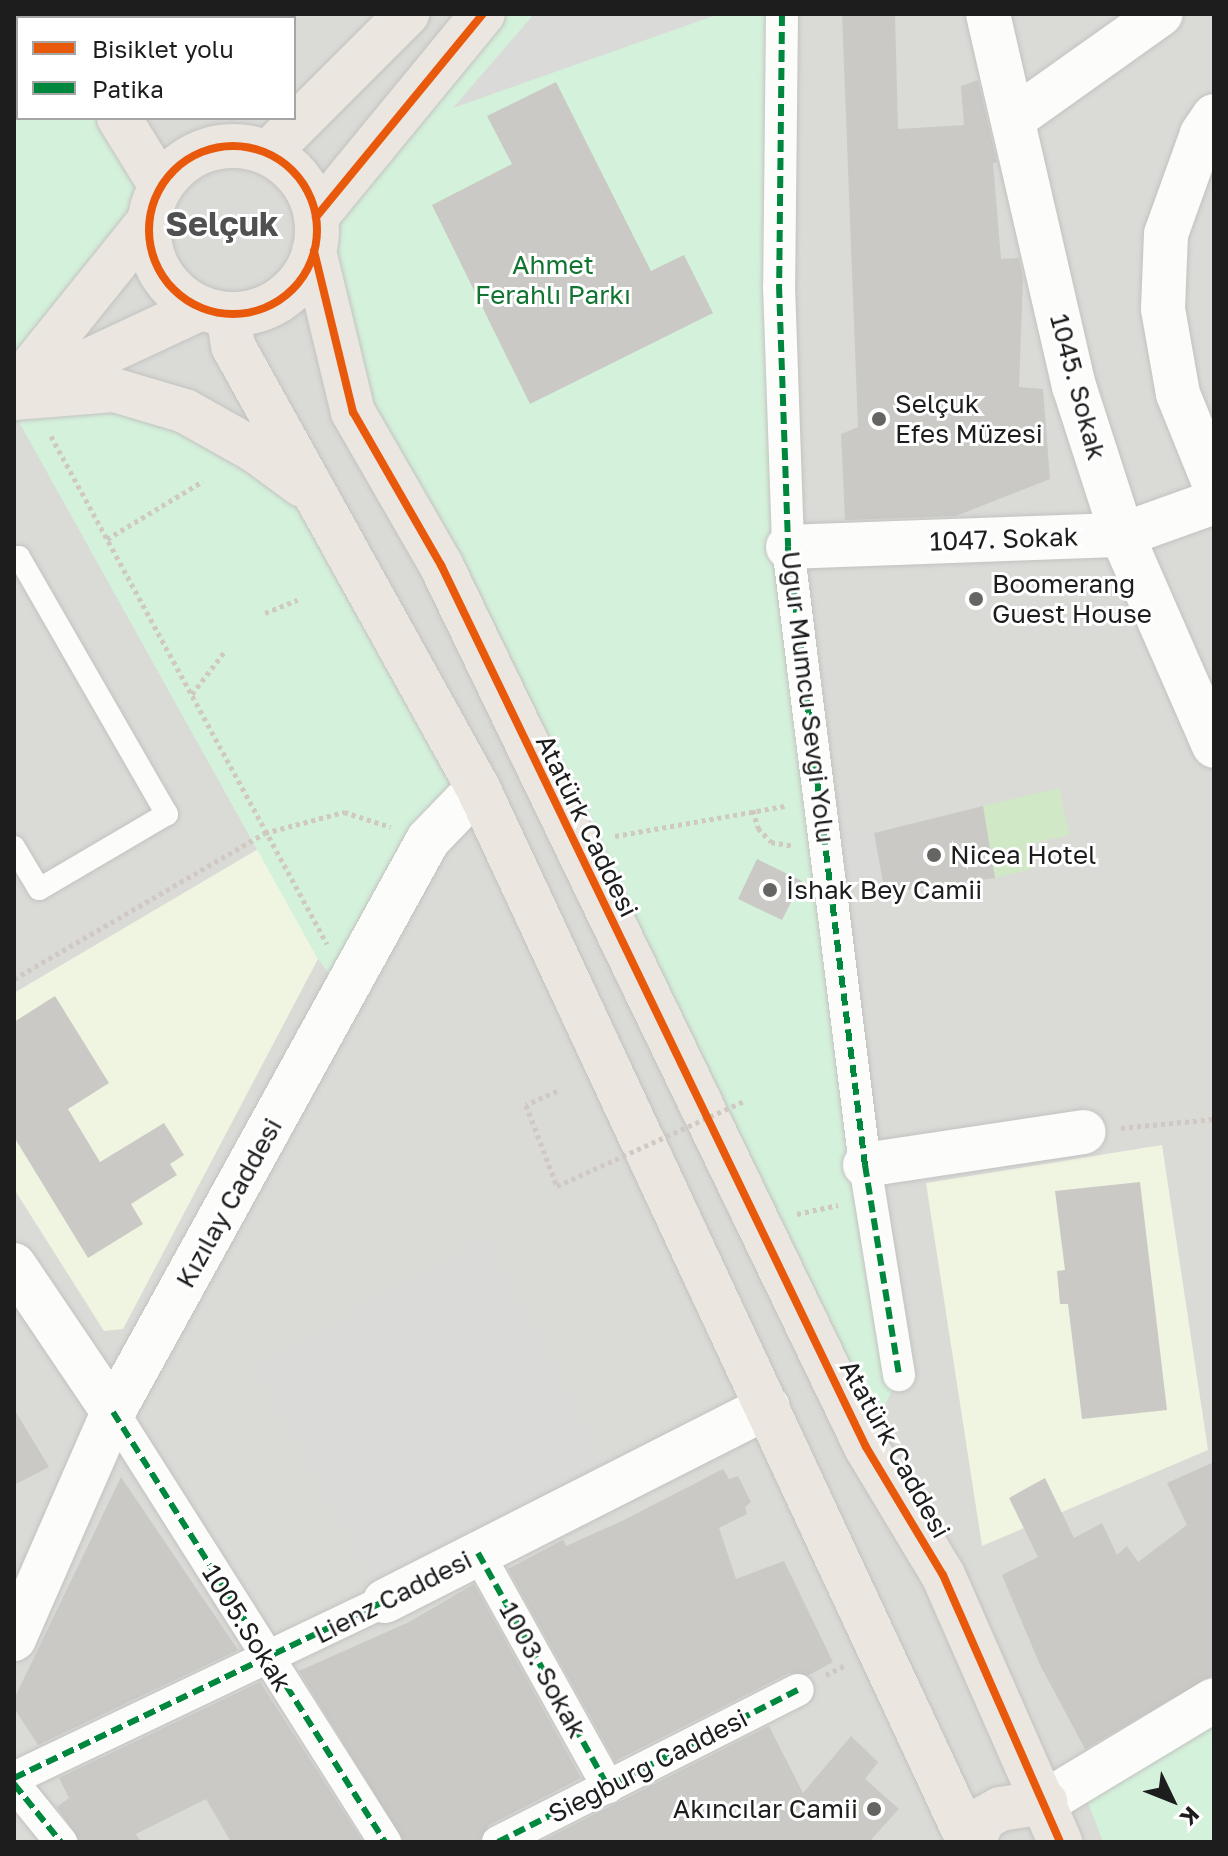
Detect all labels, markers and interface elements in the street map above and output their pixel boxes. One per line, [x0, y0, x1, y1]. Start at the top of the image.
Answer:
legend [16, 16, 296, 120]
text: Bisiklet yolu [92, 34, 234, 63]
text: Patika [92, 74, 164, 103]
district label: Selçuk [165, 204, 279, 244]
park label: Ahmet Ferahlı Parkı [475, 249, 631, 310]
street label: 1045. Sokak [1044, 311, 1112, 463]
place label: Selçuk Efes Müzesi [895, 388, 1043, 450]
marker: Selçuk Efes Müzesi [870, 410, 888, 428]
street label: 1047. Sokak [929, 521, 1079, 557]
street label: Ugur Mumcu Sevgi Yolu [775, 549, 841, 845]
place label: Boomerang Guest House [992, 568, 1152, 630]
marker: Boomerang Guest House [967, 590, 985, 608]
street label: Atatürk Caddesi [529, 730, 645, 922]
place label: Nicea Hotel [950, 839, 1096, 871]
marker: Nicea Hotel [925, 846, 943, 864]
place label: İshak Bey Camii [786, 874, 982, 906]
marker: İshak Bey Camii [761, 881, 779, 899]
street label: Kızılay Caddesi [170, 1113, 288, 1293]
street label: Atatürk Caddesi [833, 1354, 957, 1544]
street label: Lienz Caddesi [309, 1544, 477, 1650]
street label: 1005.Sokak [196, 1559, 298, 1697]
street label: 1003. Sokak [493, 1597, 593, 1743]
street label: Siegburg Caddesi [543, 1702, 753, 1830]
north arrow [1132, 1760, 1212, 1840]
place label: Akıncılar Camii [673, 1793, 858, 1825]
marker: Akıncılar Camii [865, 1800, 883, 1818]
text: K [1175, 1802, 1205, 1832]

